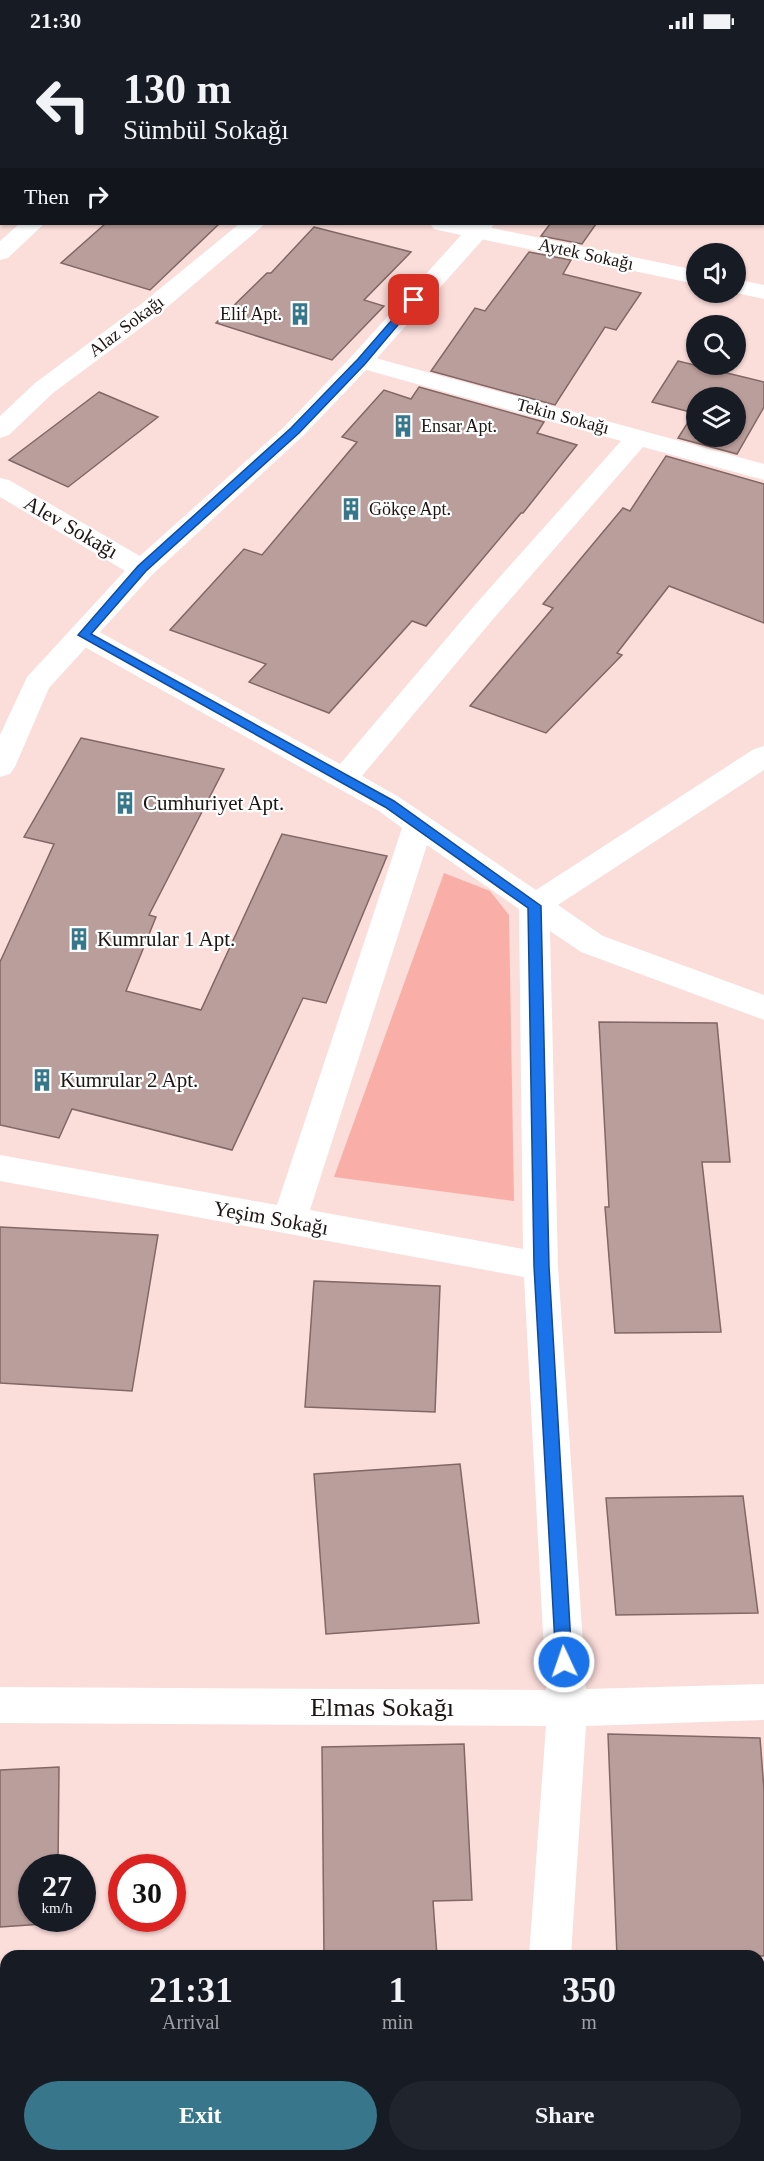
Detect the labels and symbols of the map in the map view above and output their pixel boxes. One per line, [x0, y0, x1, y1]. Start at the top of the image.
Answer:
street label: Aytek Sokağı [537, 234, 635, 274]
pin [388, 274, 439, 325]
street label: Alaz Sokağı [85, 291, 167, 361]
building icon: Elif Apt. [287, 301, 313, 327]
place label: Elif Apt. [220, 304, 282, 324]
street label: Tekin Sokağı [514, 394, 612, 438]
building icon: Ensar Apt. [390, 413, 416, 439]
place label: Ensar Apt. [421, 416, 497, 436]
street label: Alev Sokağı [20, 491, 122, 564]
building icon: Gökçe Apt. [338, 496, 364, 522]
place label: Gökçe Apt. [369, 499, 451, 519]
building icon: Cumhuriyet Apt. [112, 790, 138, 816]
place label: Cumhuriyet Apt. [143, 791, 284, 815]
building icon: Kumrular 1 Apt. [66, 926, 92, 952]
place label: Kumrular 1 Apt. [97, 927, 235, 951]
building icon: Kumrular 2 Apt. [29, 1067, 55, 1093]
place label: Kumrular 2 Apt. [60, 1068, 198, 1092]
street label: Yeşim Sokağı [212, 1196, 331, 1240]
position arrow [532, 1630, 596, 1694]
street label: Elmas Sokağı [310, 1693, 454, 1722]
speed limit sign: 30 [108, 1854, 186, 1932]

